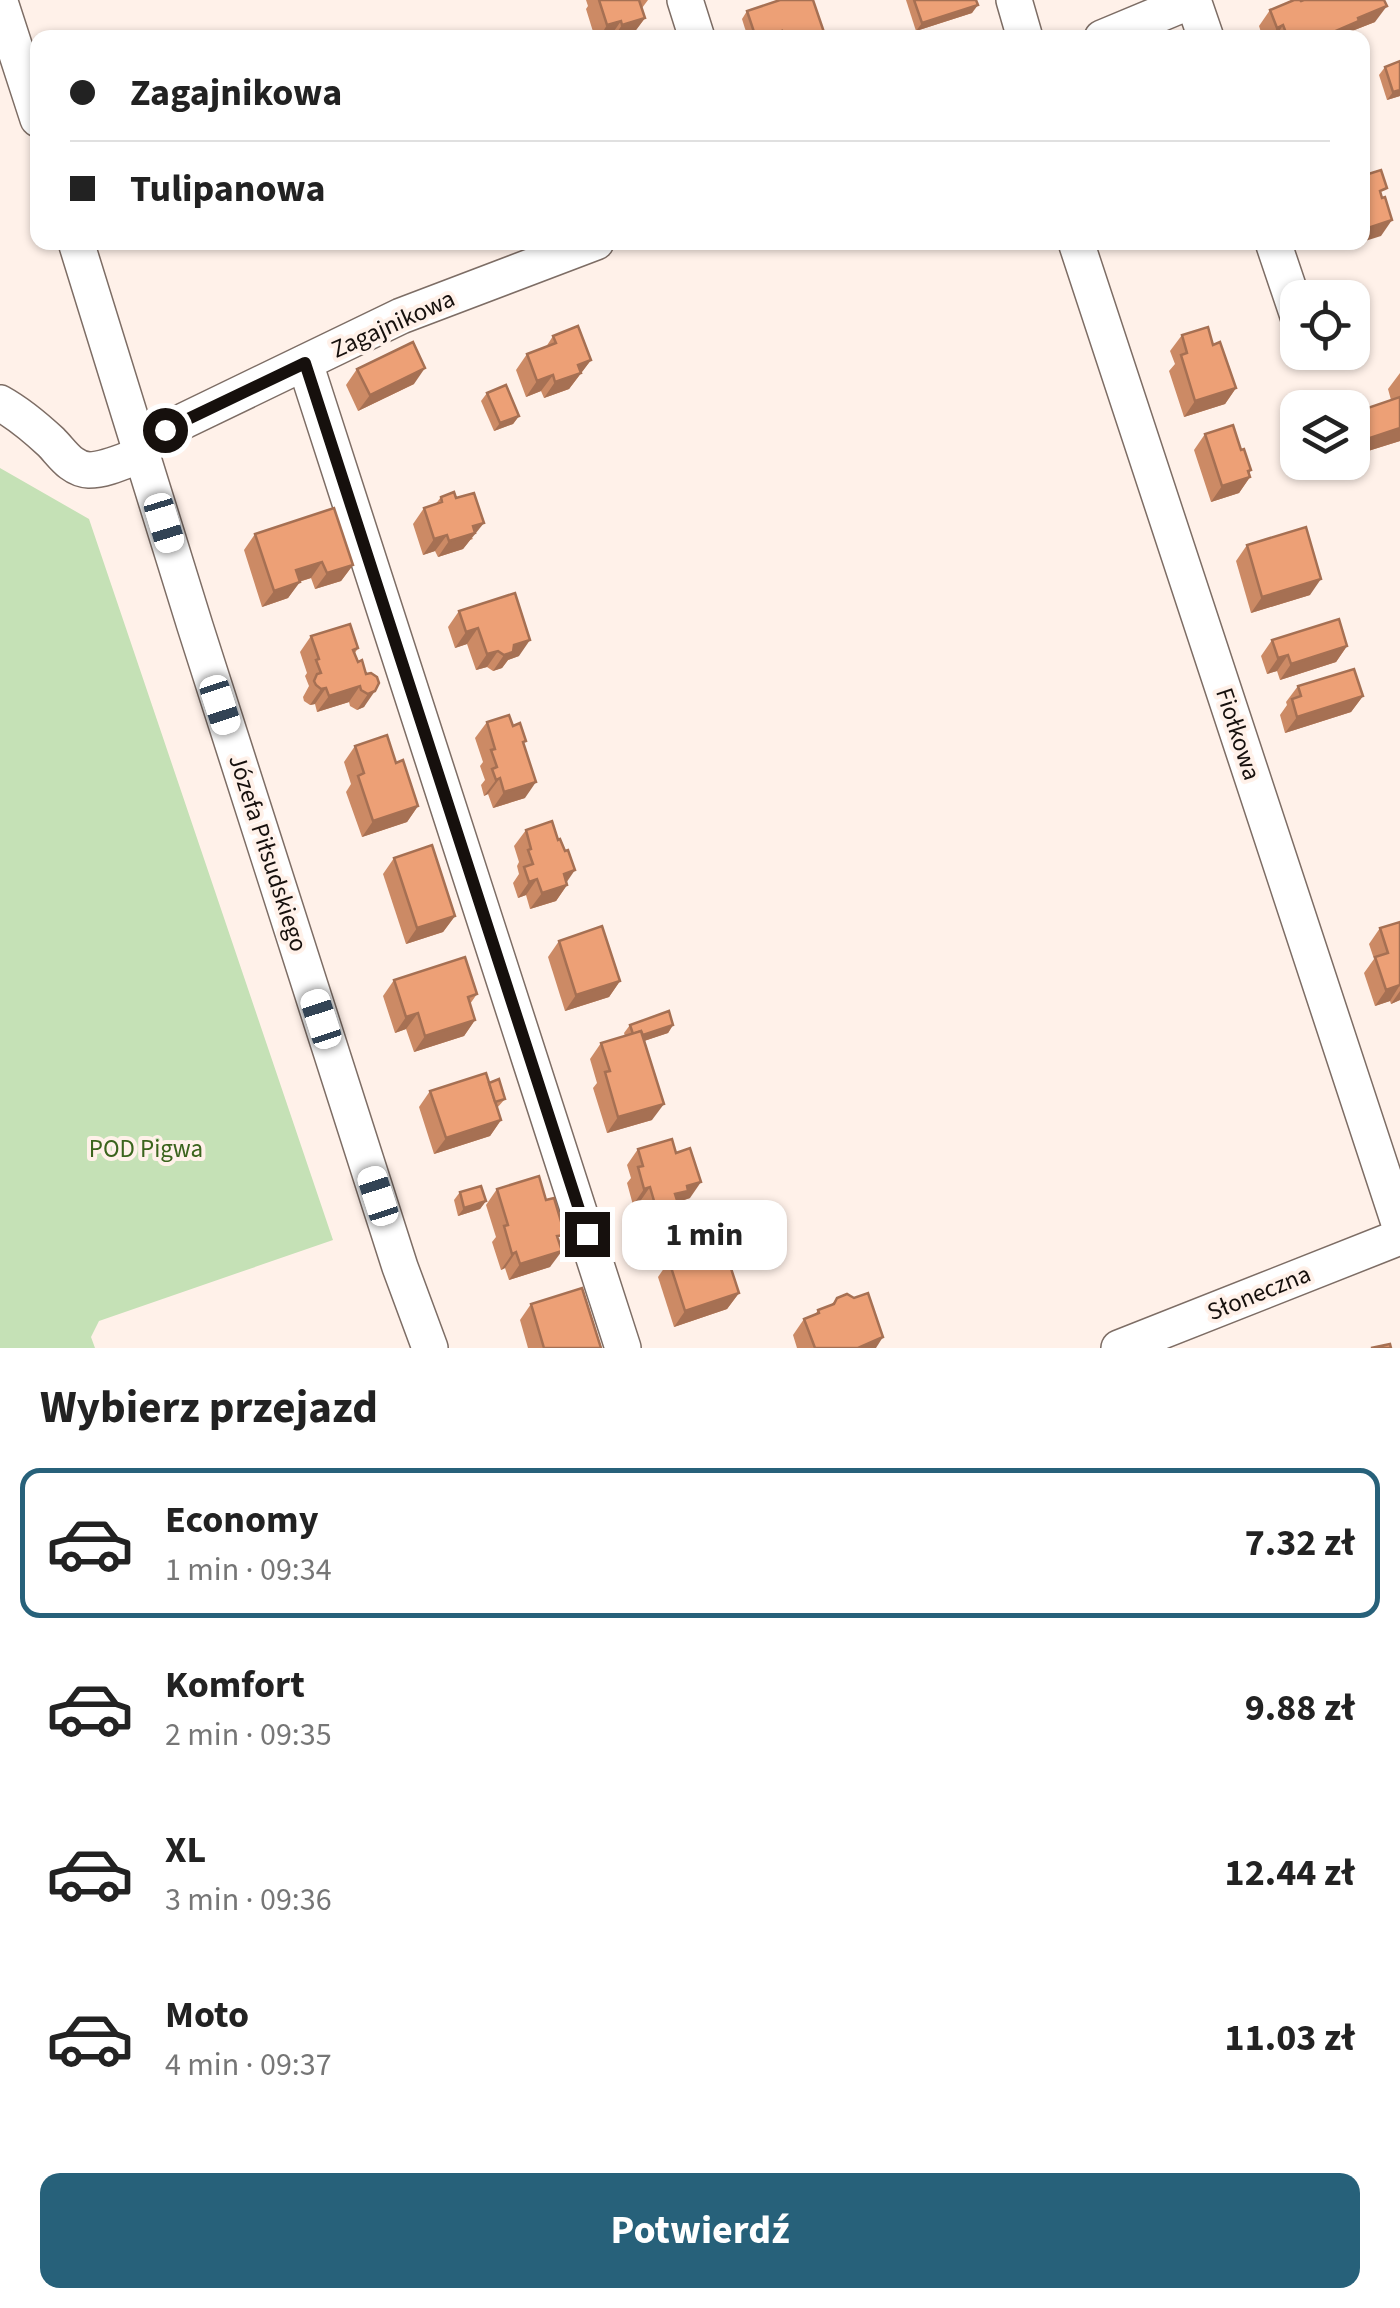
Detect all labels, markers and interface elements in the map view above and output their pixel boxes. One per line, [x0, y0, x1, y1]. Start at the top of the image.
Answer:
text: Zagajnikowa [130, 66, 342, 120]
text: Tulipanowa [130, 162, 326, 216]
map controls [1280, 280, 1370, 480]
button: locate [1280, 280, 1370, 370]
street label: Zagajnikowa [325, 281, 461, 367]
button: layers [1280, 390, 1370, 480]
route start [143, 408, 188, 453]
car [141, 490, 187, 556]
car [196, 672, 244, 738]
street label: Fiołkowa [1206, 683, 1270, 785]
street label: Józefa Piłsudskiego [219, 750, 317, 956]
car [297, 986, 345, 1052]
park label: POD Pigwa [89, 1131, 203, 1167]
car [354, 1163, 402, 1229]
callout: 1 min [622, 1199, 787, 1269]
route end [565, 1212, 610, 1257]
text: 1 min [666, 1212, 743, 1258]
street label: Słoneczna [1202, 1256, 1316, 1330]
text: Wybierz przejazd [40, 1376, 378, 1440]
text: Economy [165, 1493, 318, 1547]
icon: car [45, 1498, 135, 1588]
text: 7.32 zł [1245, 1516, 1355, 1570]
text: 1 min · 09:34 [165, 1547, 332, 1593]
text: Komfort [165, 1658, 305, 1712]
icon: car [45, 1663, 135, 1753]
text: 9.88 zł [1245, 1681, 1355, 1735]
text: 2 min · 09:35 [165, 1712, 332, 1758]
text: XL [165, 1823, 206, 1877]
icon: car [45, 1828, 135, 1918]
text: 12.44 zł [1225, 1846, 1355, 1900]
text: 3 min · 09:36 [165, 1877, 332, 1923]
text: Moto [165, 1988, 249, 2042]
icon: car [45, 1993, 135, 2083]
text: 11.03 zł [1225, 2011, 1355, 2065]
text: 4 min · 09:37 [165, 2042, 332, 2088]
button: Potwierdź [40, 2173, 1360, 2288]

